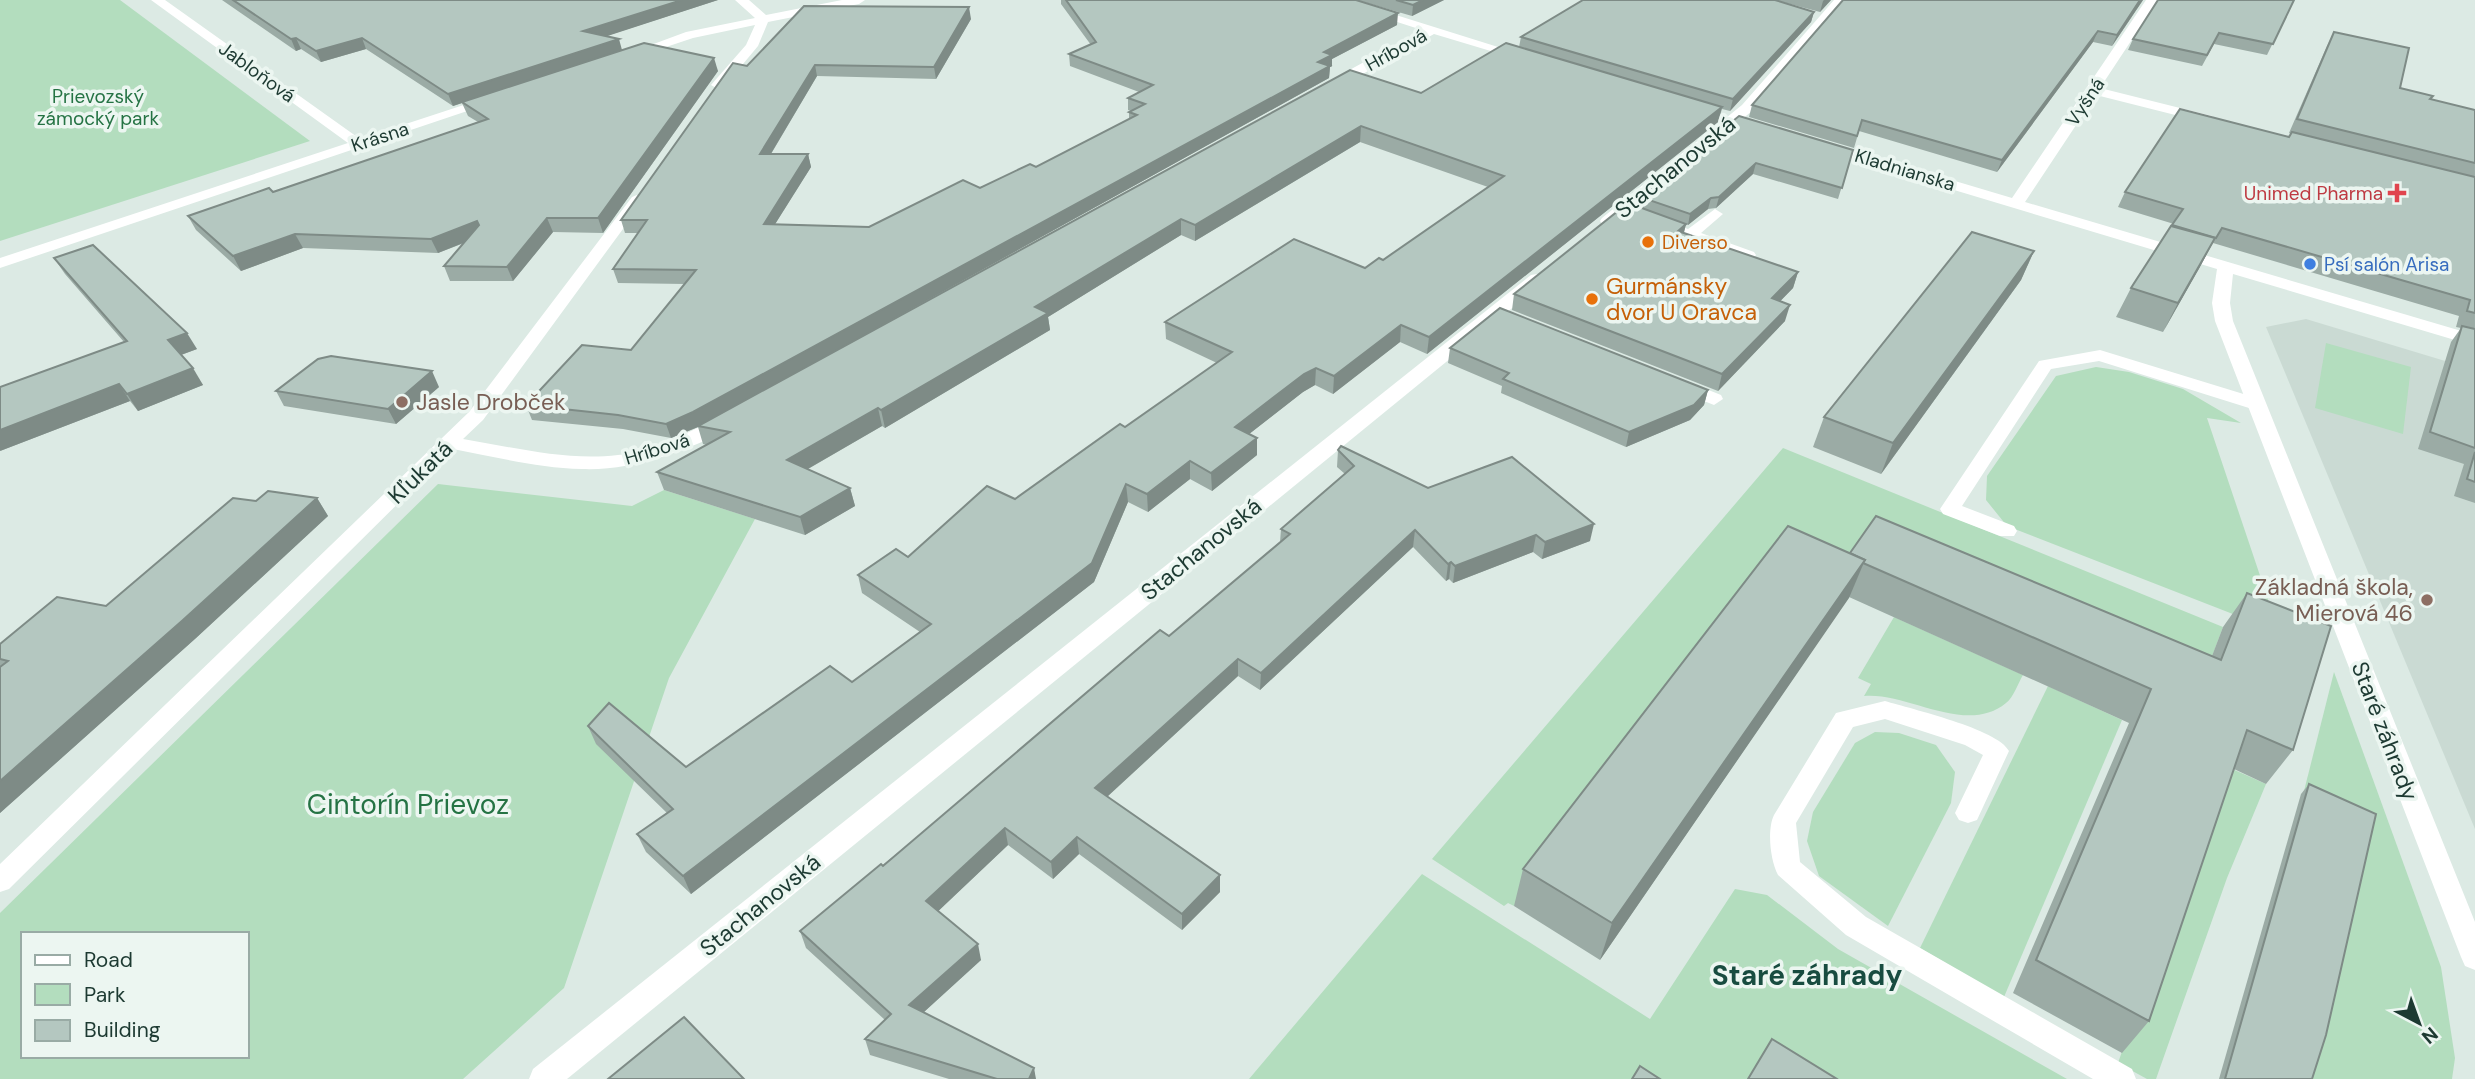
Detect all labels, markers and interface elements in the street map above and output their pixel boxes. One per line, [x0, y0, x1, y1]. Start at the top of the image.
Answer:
street label: Hríbová [1361, 23, 1431, 77]
street label: Jabloňová [214, 36, 300, 108]
street label: Vyšná [2060, 73, 2110, 131]
park label: Prievozský zámocký park [37, 84, 159, 131]
street label: Stachanovská [1608, 109, 1742, 225]
street label: Krásna [348, 116, 412, 158]
street label: Kladnianska [1852, 143, 1958, 197]
place label: Unimed Pharma [2244, 181, 2383, 206]
marker: Unimed Pharma [2389, 185, 2405, 201]
place label: Diverso [1662, 230, 1728, 255]
marker: Diverso [1640, 234, 1656, 250]
place label: Psí salón Arisa [2324, 252, 2449, 277]
marker: Psí salón Arisa [2302, 256, 2318, 272]
place label: Gurmánsky dvor U Oravca [1606, 271, 1757, 327]
marker: Gurmánsky dvor U Oravca [1584, 291, 1600, 307]
place label: Jasle Drobček [416, 387, 566, 417]
marker: Jasle Drobček [394, 394, 410, 410]
street label: Hríbová [621, 427, 693, 471]
street label: Kľukatá [381, 434, 459, 510]
street label: Stachanovská [1134, 491, 1268, 607]
place label: Základná škola, Mierová 46 [2255, 572, 2413, 628]
marker: Základná škola, Mierová 46 [2419, 592, 2435, 608]
street label: Staré záhrady [2345, 657, 2425, 805]
park label: Cintorín Prievoz [307, 786, 509, 823]
street label: Stachanovská [693, 847, 827, 963]
legend [21, 932, 248, 1058]
text: Road [84, 946, 133, 974]
district label: Staré záhrady [1712, 957, 1902, 994]
text: Park [84, 981, 126, 1009]
north arrow [2384, 988, 2454, 1058]
text: Building [84, 1016, 161, 1044]
text: N [2416, 1021, 2443, 1049]

